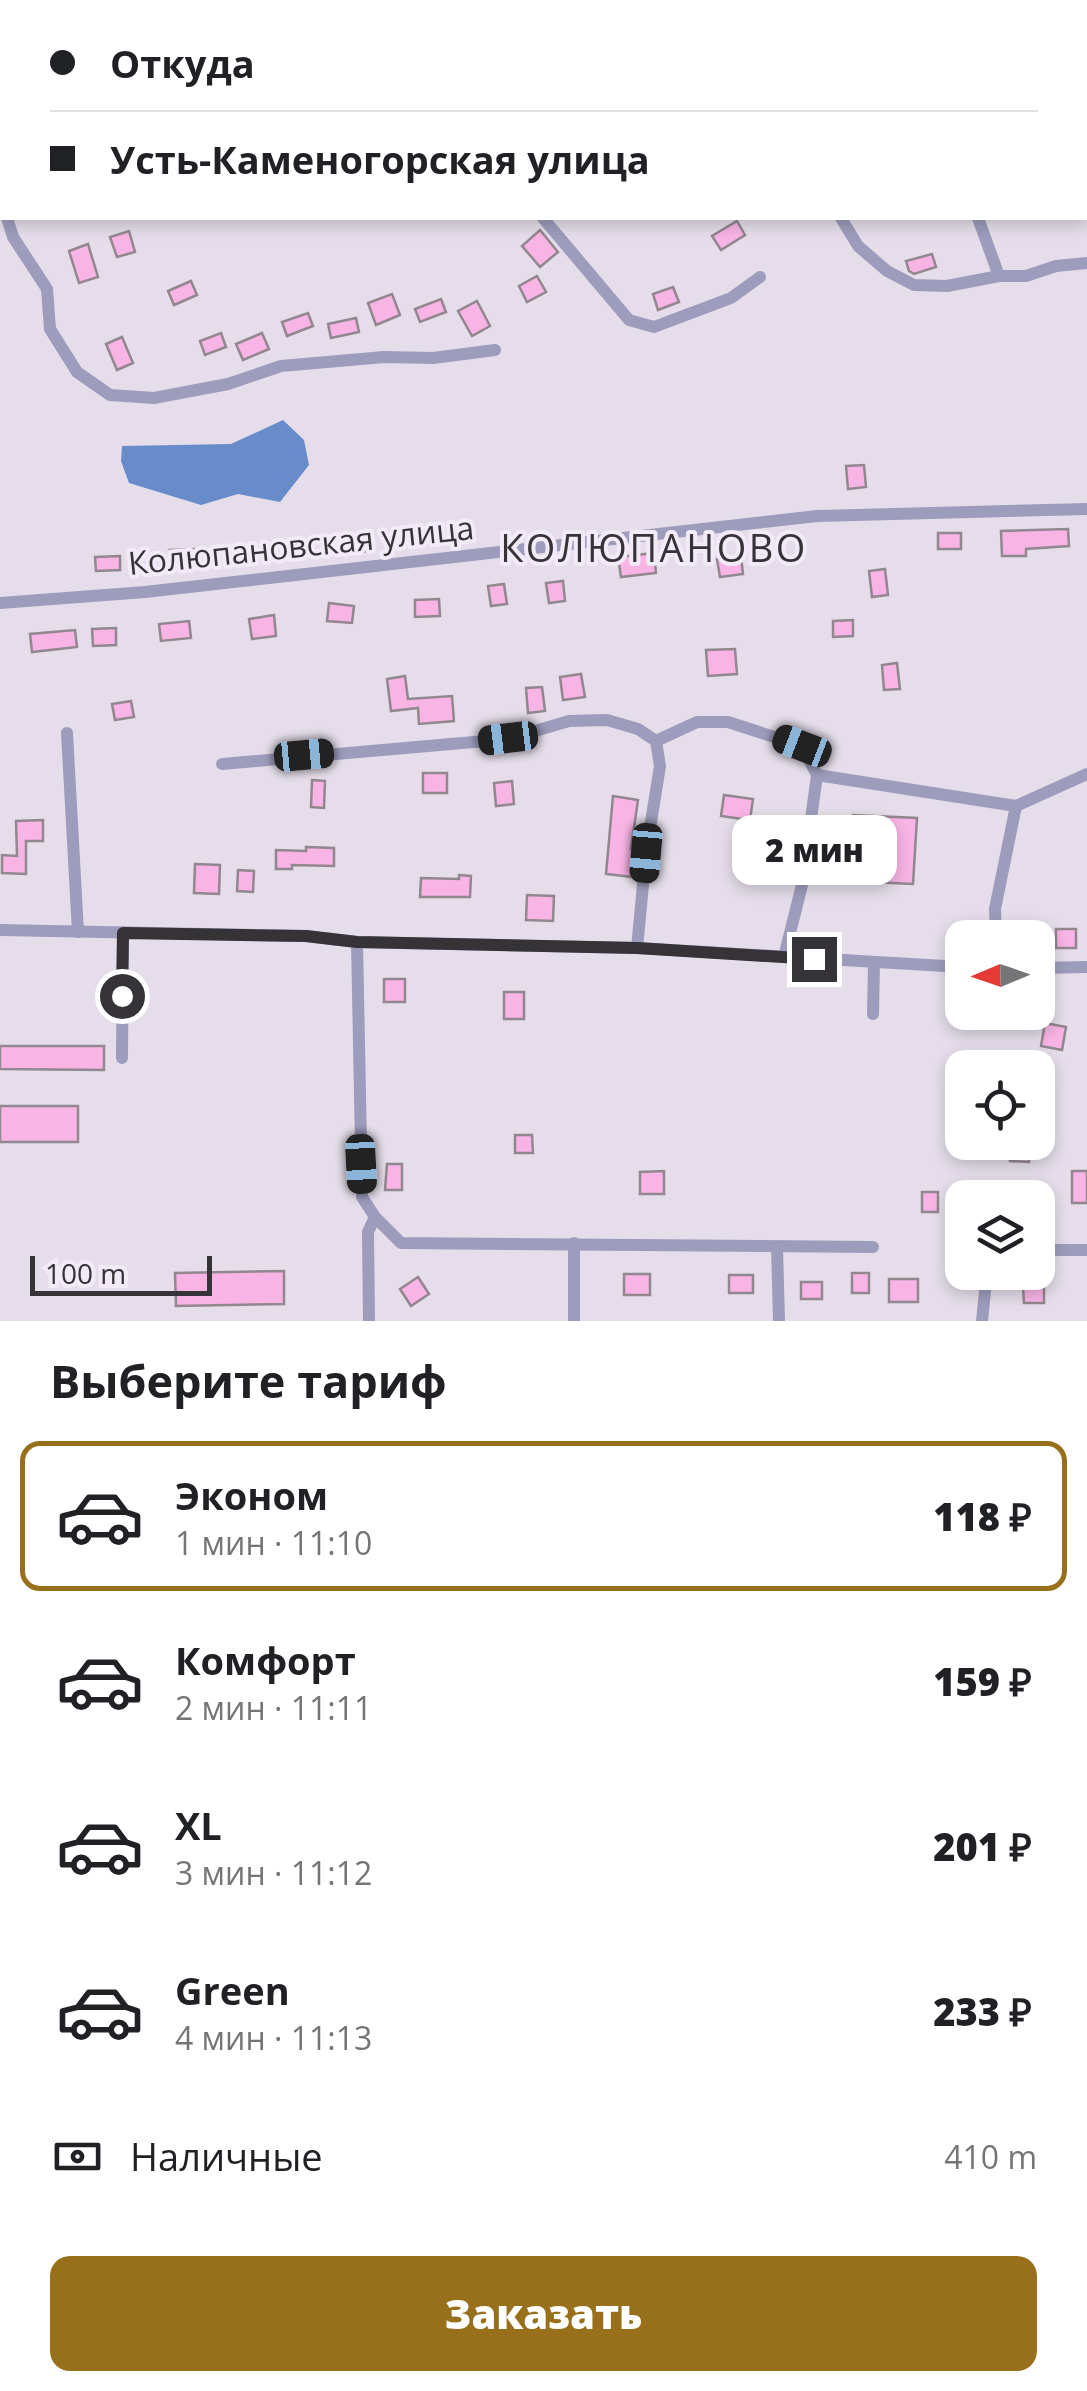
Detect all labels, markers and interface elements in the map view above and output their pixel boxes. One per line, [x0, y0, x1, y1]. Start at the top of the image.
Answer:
text: Откуда [110, 37, 255, 89]
text: Усть-Каменогорская улица [110, 133, 650, 185]
street label: Колюпановская улица [126, 505, 476, 584]
district label: КОЛЮПАНОВО [500, 521, 808, 573]
car [476, 719, 540, 757]
car [769, 721, 835, 771]
car [273, 737, 335, 773]
callout: 2 мин [732, 814, 896, 884]
car [628, 822, 664, 884]
text: 2 мин [765, 828, 864, 871]
north arrow [945, 920, 1055, 1030]
map controls [945, 920, 1055, 1290]
route end [792, 937, 837, 982]
route start [100, 974, 145, 1019]
button: locate [945, 1050, 1055, 1160]
car [344, 1133, 378, 1195]
button: layers [945, 1180, 1055, 1290]
scale bar [30, 1251, 212, 1296]
text: 100 m [45, 1254, 126, 1292]
text: Выберите тариф [50, 1350, 447, 1411]
text: Эконом [175, 1469, 328, 1521]
icon: car [55, 1471, 145, 1561]
text: 118 ₽ [933, 1490, 1032, 1542]
text: 1 мин · 11:10 [175, 1521, 372, 1564]
text: Комфорт [175, 1634, 356, 1686]
icon: car [55, 1636, 145, 1726]
text: 159 ₽ [933, 1655, 1032, 1707]
text: 2 мин · 11:11 [175, 1686, 372, 1729]
text: XL [175, 1799, 222, 1851]
icon: car [55, 1801, 145, 1891]
text: 201 ₽ [933, 1820, 1032, 1872]
text: 3 мин · 11:12 [175, 1851, 372, 1894]
text: Green [175, 1964, 290, 2016]
icon: car [55, 1966, 145, 2056]
text: 233 ₽ [933, 1985, 1032, 2037]
text: 4 мин · 11:13 [175, 2016, 372, 2059]
icon: cash [50, 2129, 105, 2184]
text: Наличные [130, 2130, 323, 2182]
text: 410 m [944, 2135, 1037, 2178]
button: Заказать [50, 2256, 1037, 2371]

